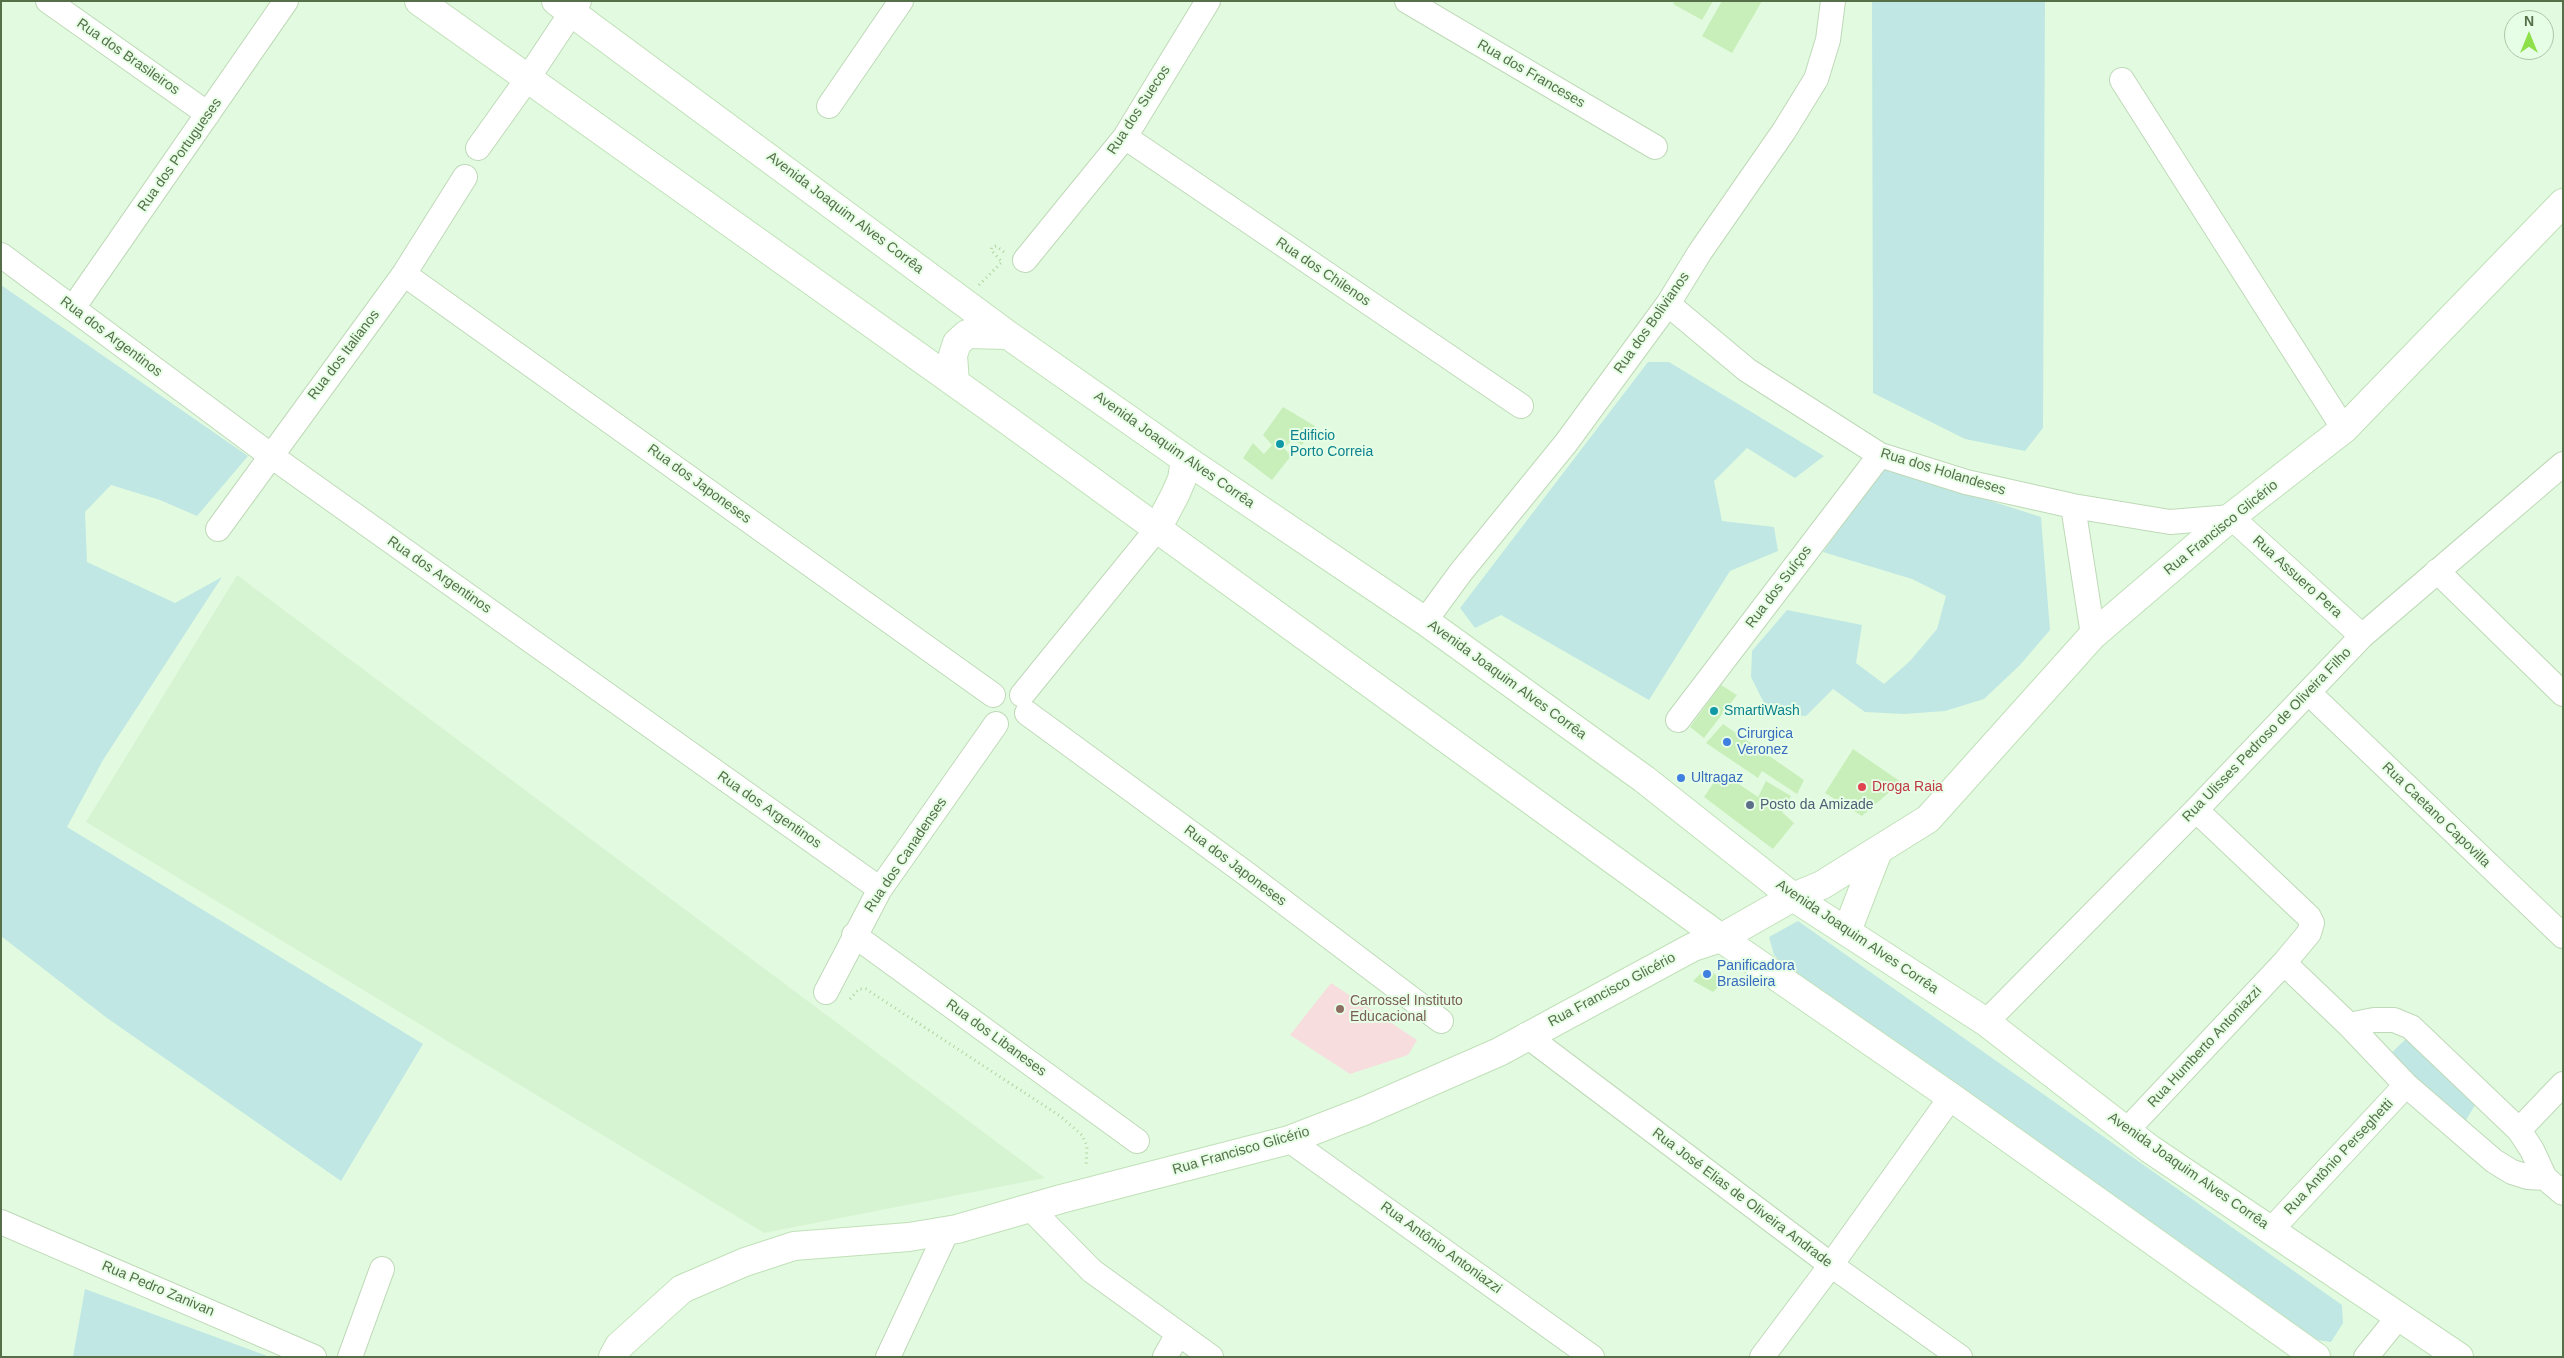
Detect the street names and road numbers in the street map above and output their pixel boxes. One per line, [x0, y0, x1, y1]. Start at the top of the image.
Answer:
street label: Rua dos Brasileiros [73, 15, 183, 99]
street label: Rua dos Franceses [1474, 36, 1588, 112]
street label: Rua dos Suecos [1104, 62, 1174, 158]
street label: Rua dos Portugueses [135, 95, 225, 215]
street label: Avenida Joaquim Alves Corrêa [763, 149, 927, 277]
street label: Rua dos Chilenos [1272, 234, 1374, 310]
street label: Rua dos Bolivianos [1611, 269, 1693, 377]
street label: Rua dos Argentinos [57, 293, 165, 381]
street label: Rua dos Italianos [305, 307, 383, 403]
street label: Avenida Joaquim Alves Corrêa [1091, 388, 1257, 512]
street label: Rua dos Japoneses [644, 441, 754, 527]
street label: Rua dos Holandeses [1878, 445, 2008, 499]
street label: Rua Francisco Glicério [2161, 477, 2281, 579]
street label: Rua Assuero Pera [2249, 532, 2345, 622]
street label: Rua dos Argentinos [384, 533, 494, 617]
street label: Rua dos Suíços [1743, 542, 1815, 632]
street label: Avenida Joaquim Alves Corrêa [1424, 617, 1590, 743]
street label: Rua Ulisses Pedroso de Oliveira Filho [2179, 644, 2355, 826]
street label: Rua Caetano Capovilla [2378, 759, 2494, 871]
street label: Rua dos Argentinos [714, 768, 824, 852]
street label: Rua dos Canadenses [861, 794, 951, 916]
street label: Rua dos Japoneses [1181, 822, 1289, 910]
street label: Avenida Joaquim Alves Corrêa [1773, 876, 1941, 998]
street label: Rua Francisco Glicério [1546, 949, 1678, 1031]
street label: Rua Humberto Antoniazzi [2144, 983, 2266, 1111]
street label: Rua dos Libaneses [943, 996, 1049, 1080]
street label: Rua Antônio Perseghetti [2281, 1096, 2397, 1218]
street label: Avenida Joaquim Alves Corrêa [2105, 1109, 2271, 1233]
street label: Rua Francisco Glicério [1171, 1123, 1311, 1179]
street label: Rua José Elias de Oliveira Andrade [1649, 1125, 1835, 1271]
street label: Rua Antônio Antoniazzi [1377, 1198, 1505, 1298]
street label: Rua Pedro Zanivan [99, 1258, 217, 1320]

